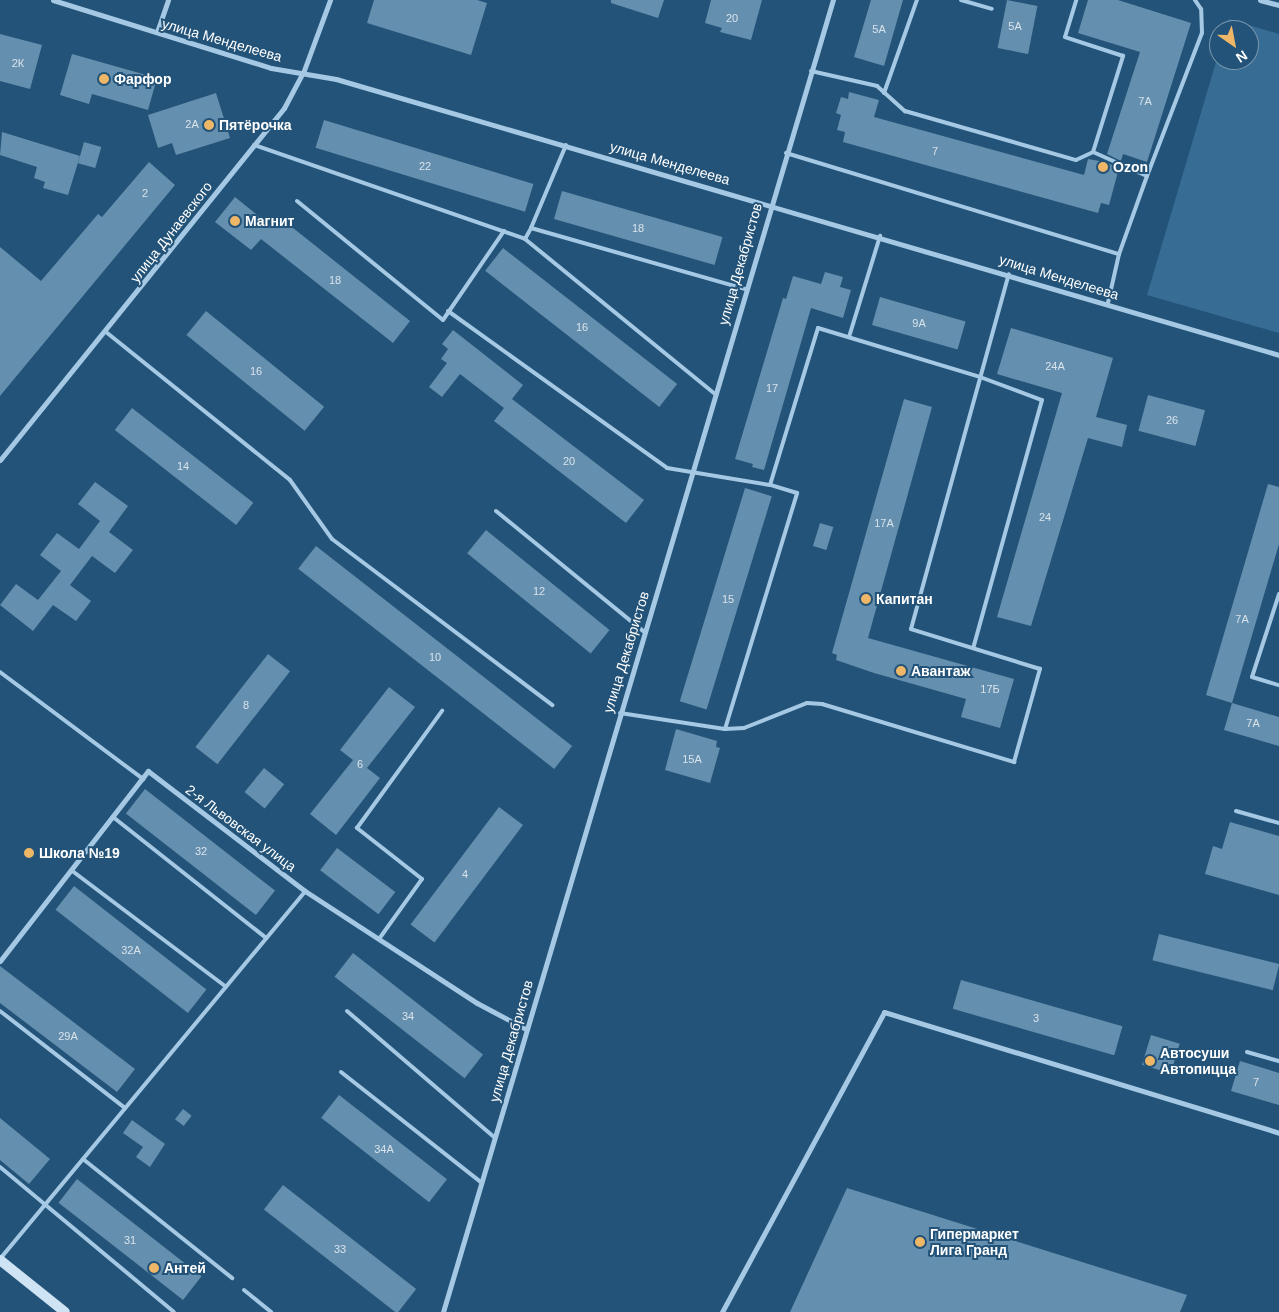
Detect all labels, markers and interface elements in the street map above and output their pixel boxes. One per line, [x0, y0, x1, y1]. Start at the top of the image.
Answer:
house number: 20 [726, 11, 738, 25]
street label: улица Менделеева [160, 15, 284, 65]
house number: 5А [1008, 19, 1022, 33]
north arrow [1209, 20, 1259, 70]
house number: 5А [872, 22, 886, 36]
text: N [1233, 47, 1250, 66]
house number: 2К [12, 56, 24, 70]
place label: Фарфор [114, 71, 171, 87]
marker: Фарфор [98, 73, 110, 85]
house number: 7А [1138, 94, 1152, 108]
house number: 2А [185, 117, 199, 131]
place label: Пятёрочка [219, 117, 292, 133]
marker: Пятёрочка [203, 119, 215, 131]
street label: улица Менделеева [608, 138, 732, 188]
house number: 7 [932, 144, 938, 158]
house number: 22 [419, 159, 431, 173]
place label: Ozon [1113, 159, 1148, 175]
marker: Ozon [1097, 161, 1109, 173]
street label: улица Дунаевского [126, 178, 216, 286]
house number: 2 [142, 186, 148, 200]
street label: улица Декабристов [715, 201, 765, 327]
place label: Магнит [245, 213, 294, 229]
marker: Магнит [229, 215, 241, 227]
house number: 18 [632, 221, 644, 235]
street label: улица Менделеева [997, 251, 1121, 303]
house number: 18 [329, 273, 341, 287]
house number: 9А [912, 316, 926, 330]
house number: 16 [576, 320, 588, 334]
house number: 24А [1045, 359, 1065, 373]
house number: 16 [250, 364, 262, 378]
house number: 17 [766, 381, 778, 395]
house number: 26 [1166, 413, 1178, 427]
house number: 20 [563, 454, 575, 468]
house number: 14 [177, 459, 189, 473]
house number: 24 [1039, 510, 1051, 524]
house number: 17А [874, 516, 894, 530]
house number: 12 [533, 584, 545, 598]
street label: улица Декабристов [600, 589, 652, 715]
place label: Капитан [876, 591, 933, 607]
house number: 15 [722, 592, 734, 606]
marker: Капитан [860, 593, 872, 605]
house number: 7А [1235, 612, 1249, 626]
house number: 10 [429, 650, 441, 664]
place label: Авантаж [911, 663, 970, 679]
marker: Авантаж [895, 665, 907, 677]
house number: 17Б [980, 682, 1000, 696]
house number: 8 [243, 698, 249, 712]
house number: 7А [1246, 716, 1260, 730]
house number: 15А [682, 752, 702, 766]
house number: 6 [357, 757, 363, 771]
street label: 2-я Львовская улица [182, 781, 300, 875]
house number: 32 [195, 844, 207, 858]
place label: Школа №19 [39, 845, 120, 861]
marker: Школа №19 [23, 847, 35, 859]
house number: 4 [462, 867, 468, 881]
house number: 32А [121, 943, 141, 957]
street label: улица Декабристов [486, 978, 536, 1104]
house number: 34 [402, 1009, 414, 1023]
house number: 3 [1033, 1011, 1039, 1025]
house number: 29А [58, 1029, 78, 1043]
place label: Автосуши Автопицца [1160, 1045, 1236, 1078]
marker: Автосуши Автопицца [1144, 1055, 1156, 1067]
house number: 7 [1253, 1075, 1259, 1089]
house number: 34А [374, 1142, 394, 1156]
place label: Гипермаркет Лига Гранд [930, 1226, 1019, 1258]
house number: 31 [124, 1233, 136, 1247]
marker: Гипермаркет Лига Гранд [914, 1236, 926, 1248]
house number: 33 [334, 1242, 346, 1256]
place label: Антей [164, 1260, 206, 1276]
marker: Антей [148, 1262, 160, 1274]

